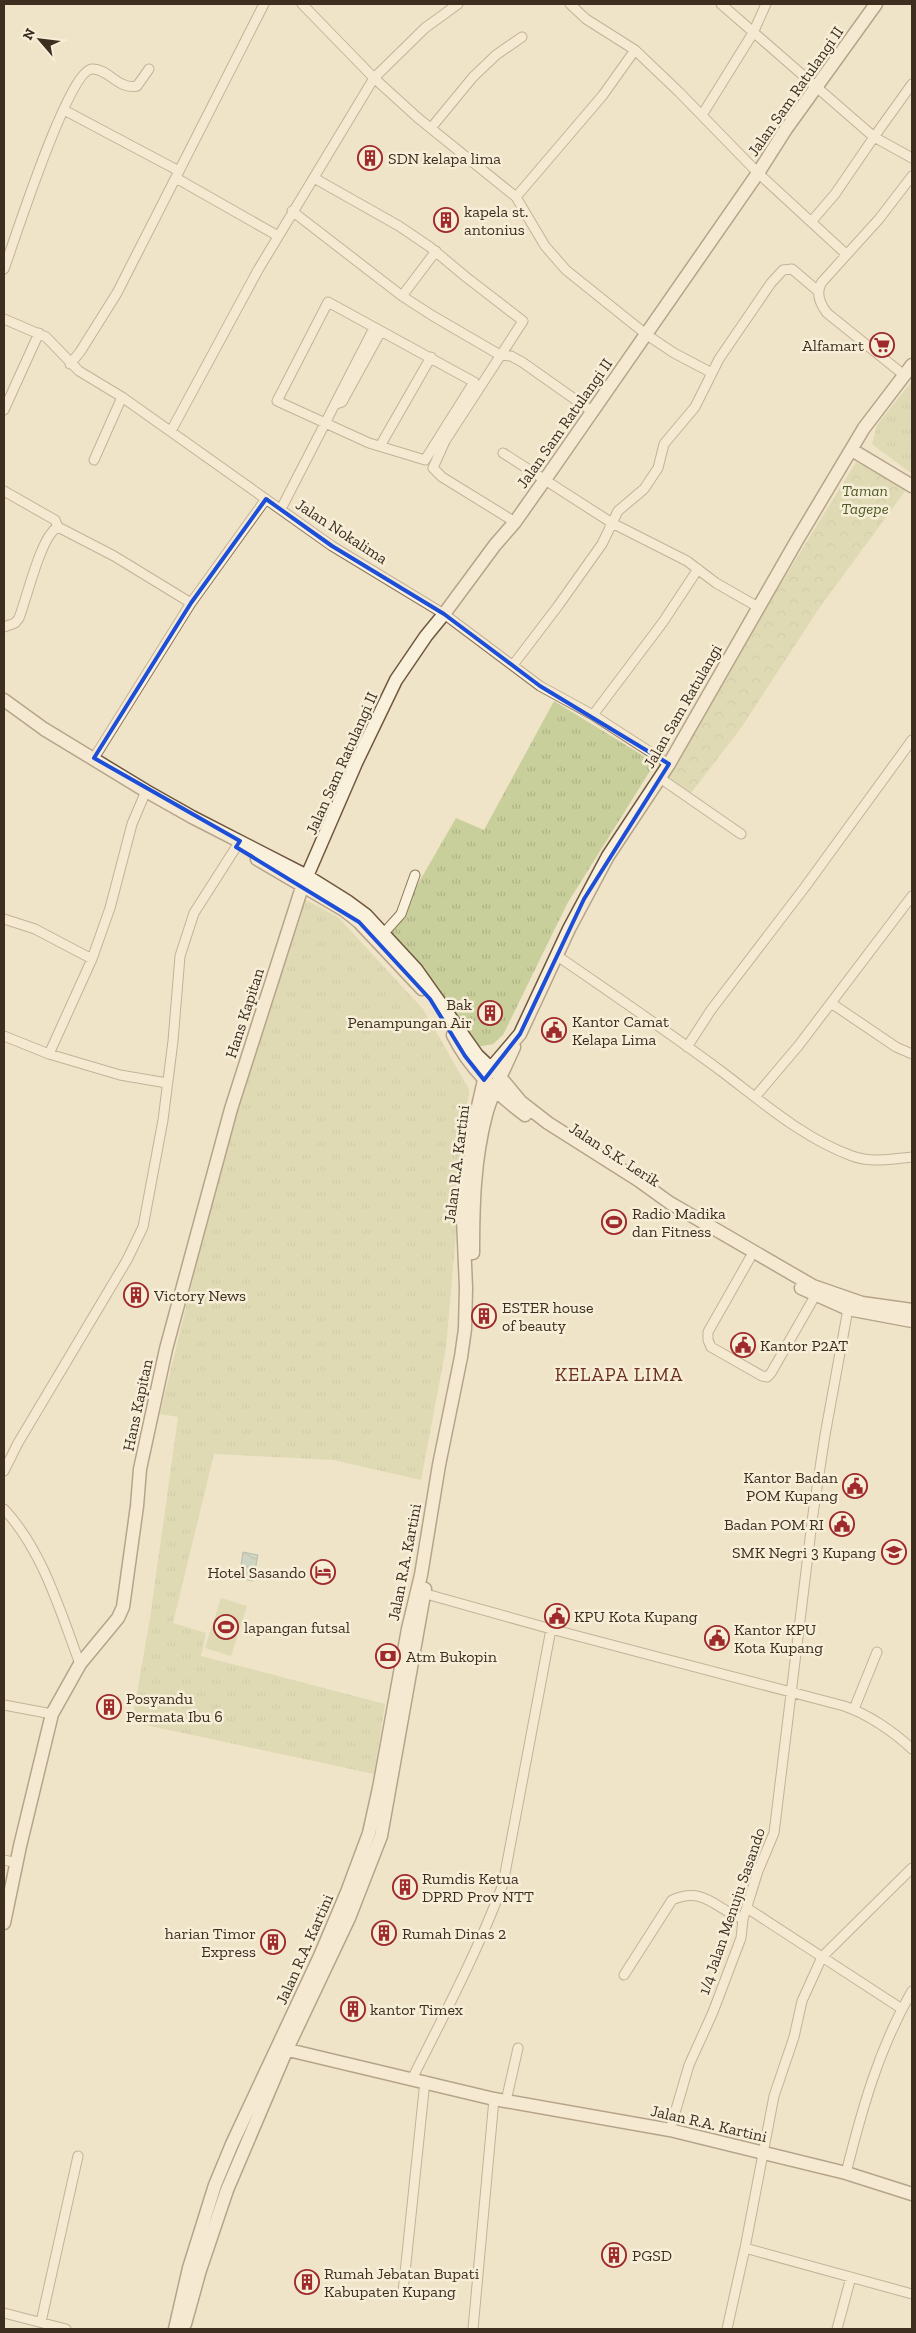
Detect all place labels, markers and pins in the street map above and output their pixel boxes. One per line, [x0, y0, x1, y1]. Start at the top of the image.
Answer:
building icon: SDN kelapa lima [357, 145, 383, 171]
place label: SDN kelapa lima [388, 149, 501, 168]
place label: kapela st. antonius [464, 202, 528, 239]
building icon: kapela st. antonius [433, 207, 459, 233]
supermarket icon: Alfamart [869, 332, 895, 358]
place label: Alfamart [802, 336, 864, 355]
place label: Bak Penampungan Air [348, 995, 473, 1032]
building icon: Bak Penampungan Air [477, 1000, 503, 1026]
place label: Kantor Camat Kelapa Lima [572, 1012, 669, 1049]
public building icon: Kantor Camat Kelapa Lima [541, 1017, 567, 1043]
place label: Radio Madika dan Fitness [632, 1204, 726, 1241]
sports icon: Radio Madika dan Fitness [601, 1209, 627, 1235]
building icon: Victory News [123, 1282, 149, 1308]
place label: Victory News [153, 1286, 246, 1305]
place label: ESTER house of beauty [502, 1298, 593, 1335]
building icon: ESTER house of beauty [471, 1303, 497, 1329]
public building icon: Kantor P2AT [730, 1332, 756, 1358]
place label: Kantor P2AT [760, 1336, 848, 1355]
place label: Kantor Badan POM Kupang [744, 1468, 839, 1505]
public building icon: Kantor Badan POM Kupang [842, 1473, 868, 1499]
public building icon: Badan POM RI [829, 1511, 855, 1537]
place label: Badan POM RI [724, 1515, 824, 1534]
school or university icon: SMK Negri 3 Kupang [881, 1539, 907, 1565]
place label: SMK Negri 3 Kupang [732, 1543, 876, 1562]
hotel icon: Hotel Sasando [310, 1559, 336, 1585]
place label: Hotel Sasando [208, 1563, 306, 1582]
public building icon: KPU Kota Kupang [544, 1603, 570, 1629]
place label: KPU Kota Kupang [574, 1607, 698, 1626]
sports icon: lapangan futsal [213, 1614, 239, 1640]
place label: lapangan futsal [244, 1618, 350, 1637]
place label: Kantor KPU Kota Kupang [734, 1620, 823, 1657]
public building icon: Kantor KPU Kota Kupang [704, 1625, 730, 1651]
bank icon: Atm Bukopin [375, 1643, 401, 1669]
place label: Atm Bukopin [406, 1647, 498, 1666]
place label: Posyandu Permata Ibu 6 [126, 1689, 223, 1726]
building icon: Posyandu Permata Ibu 6 [96, 1694, 122, 1720]
place label: Rumdis Ketua DPRD Prov NTT [422, 1869, 534, 1906]
building icon: Rumdis Ketua DPRD Prov NTT [392, 1874, 418, 1900]
building icon: Rumah Dinas 2 [371, 1920, 397, 1946]
place label: harian Timor Express [165, 1924, 256, 1961]
place label: Rumah Dinas 2 [402, 1924, 506, 1943]
building icon: harian Timor Express [260, 1929, 286, 1955]
building icon: kantor Timex [340, 1996, 366, 2022]
place label: kantor Timex [370, 2000, 463, 2019]
building icon: PGSD [601, 2242, 627, 2268]
place label: PGSD [632, 2246, 672, 2265]
place label: Rumah Jebatan Bupati Kabupaten Kupang [324, 2264, 480, 2301]
building icon: Rumah Jebatan Bupati Kabupaten Kupang [294, 2269, 320, 2295]

